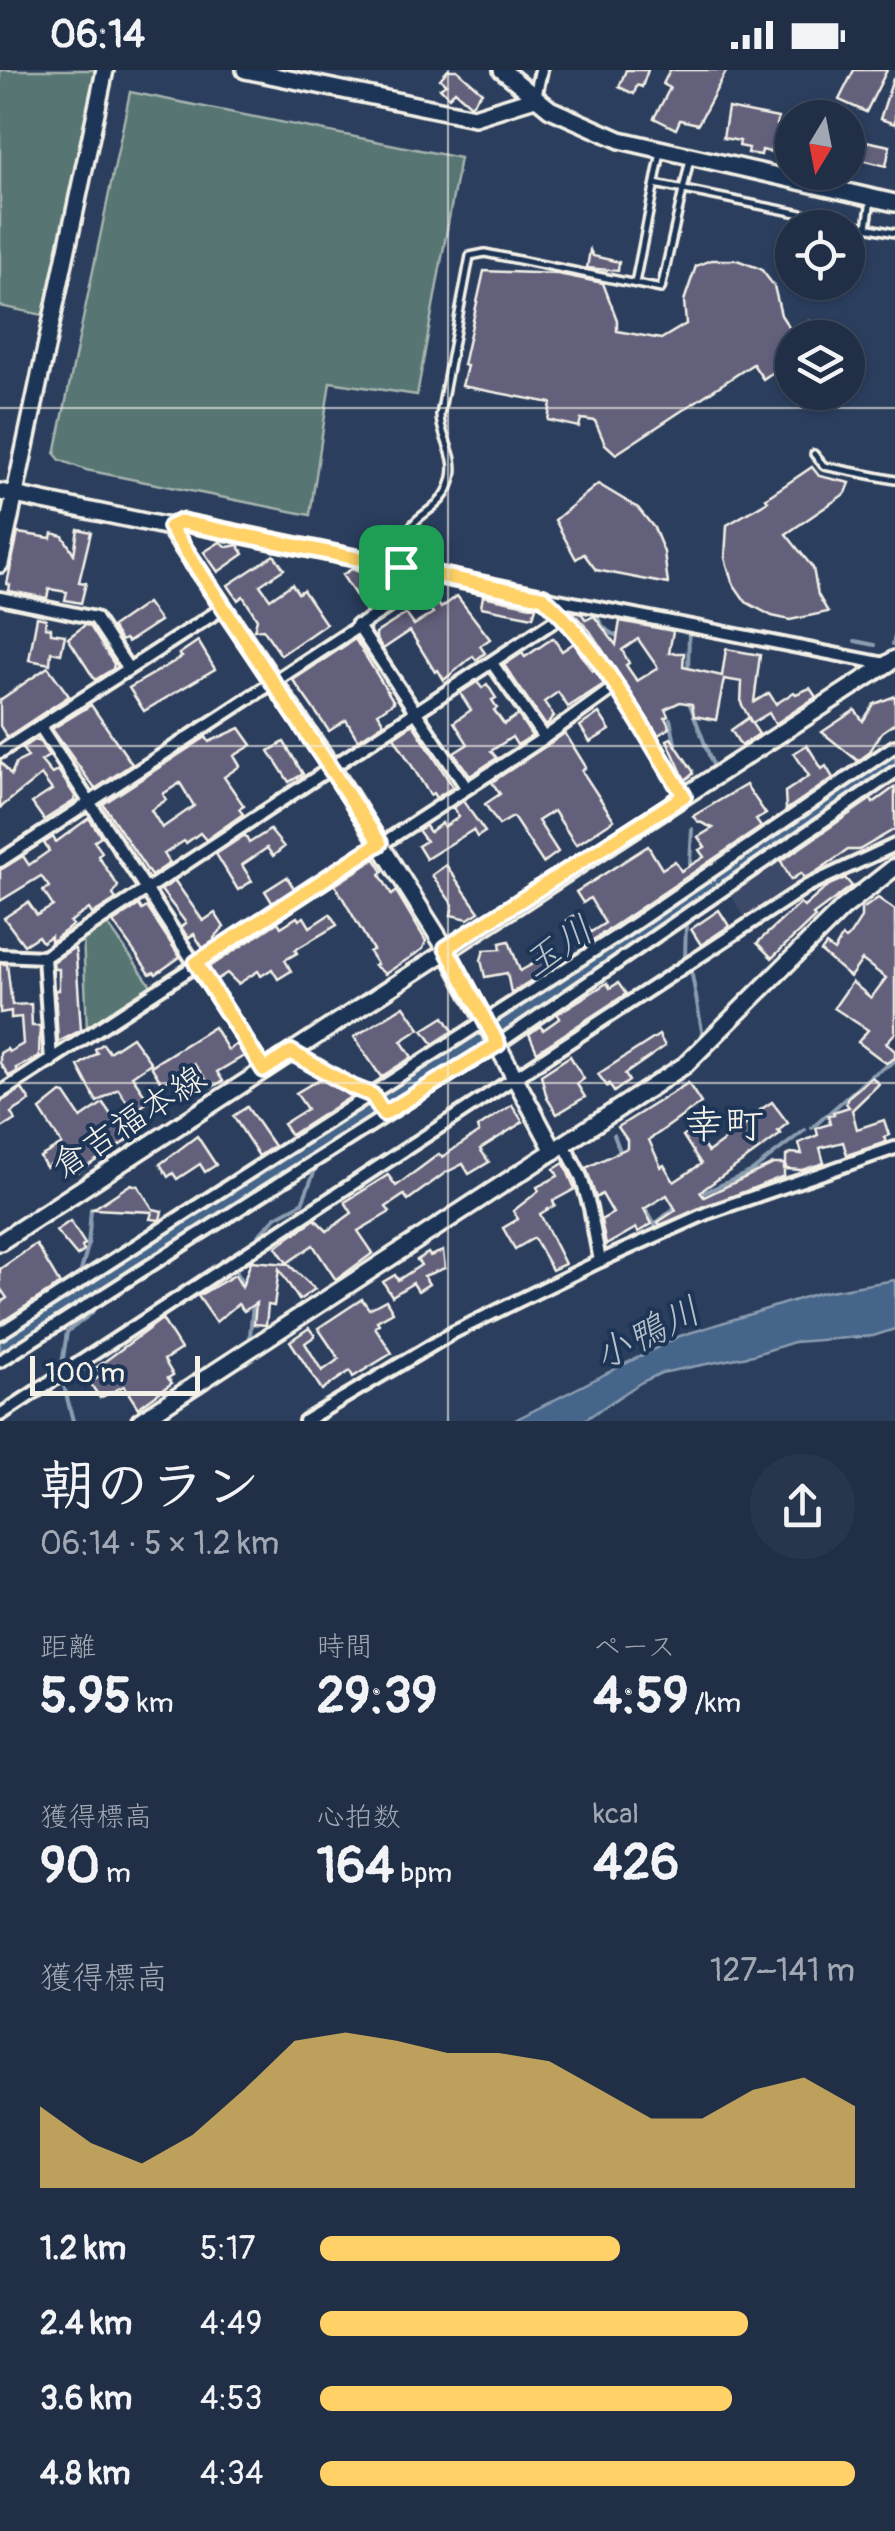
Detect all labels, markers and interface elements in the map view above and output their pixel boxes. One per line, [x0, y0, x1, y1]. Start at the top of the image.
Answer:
text: 06:14 [50, 11, 145, 59]
north arrow [775, 100, 865, 190]
map controls [775, 100, 865, 410]
button: locate [775, 210, 865, 300]
button: layers [775, 320, 865, 410]
pin [359, 525, 444, 610]
icon: arrive [374, 540, 429, 595]
water label: 玉川 [513, 906, 603, 988]
street label: 倉吉福本線 [44, 1056, 214, 1188]
district label: 幸町 [684, 1101, 764, 1150]
water label: 小鴨川 [585, 1287, 709, 1381]
scale bar [30, 1351, 200, 1396]
text: 100 m [45, 1356, 125, 1391]
text: 朝のラン [40, 1452, 260, 1521]
button: share [750, 1454, 855, 1559]
text: 06:14 · 5 × 1.2 km [40, 1524, 279, 1564]
text: 距離 [40, 1630, 96, 1665]
text: 時間 [317, 1630, 373, 1665]
text: ペース [593, 1630, 676, 1665]
text: 5.95 [40, 1665, 131, 1728]
text: 29:39 [317, 1665, 437, 1728]
text: 4:59 [593, 1665, 689, 1728]
text: km [131, 1686, 174, 1721]
text: /km [689, 1686, 741, 1721]
text: kcal [593, 1797, 639, 1832]
text: 獲得標高 [40, 1800, 152, 1835]
text: 心拍数 [317, 1800, 401, 1835]
text: 426 [593, 1832, 679, 1895]
text: 90 [40, 1835, 100, 1898]
text: 164 [317, 1835, 394, 1898]
text: m [100, 1856, 131, 1891]
text: bpm [394, 1856, 452, 1891]
text: 127–141 m [710, 1951, 855, 1991]
text: 獲得標高 [40, 1958, 168, 1998]
text: 1.2 km [40, 2229, 126, 2269]
text: 5:17 [200, 2229, 255, 2269]
text: 2.4 km [40, 2304, 132, 2344]
text: 4:49 [200, 2304, 262, 2344]
text: 3.6 km [40, 2379, 132, 2419]
text: 4:53 [200, 2379, 262, 2419]
text: 4.8 km [40, 2454, 130, 2494]
text: 4:34 [200, 2454, 264, 2494]

